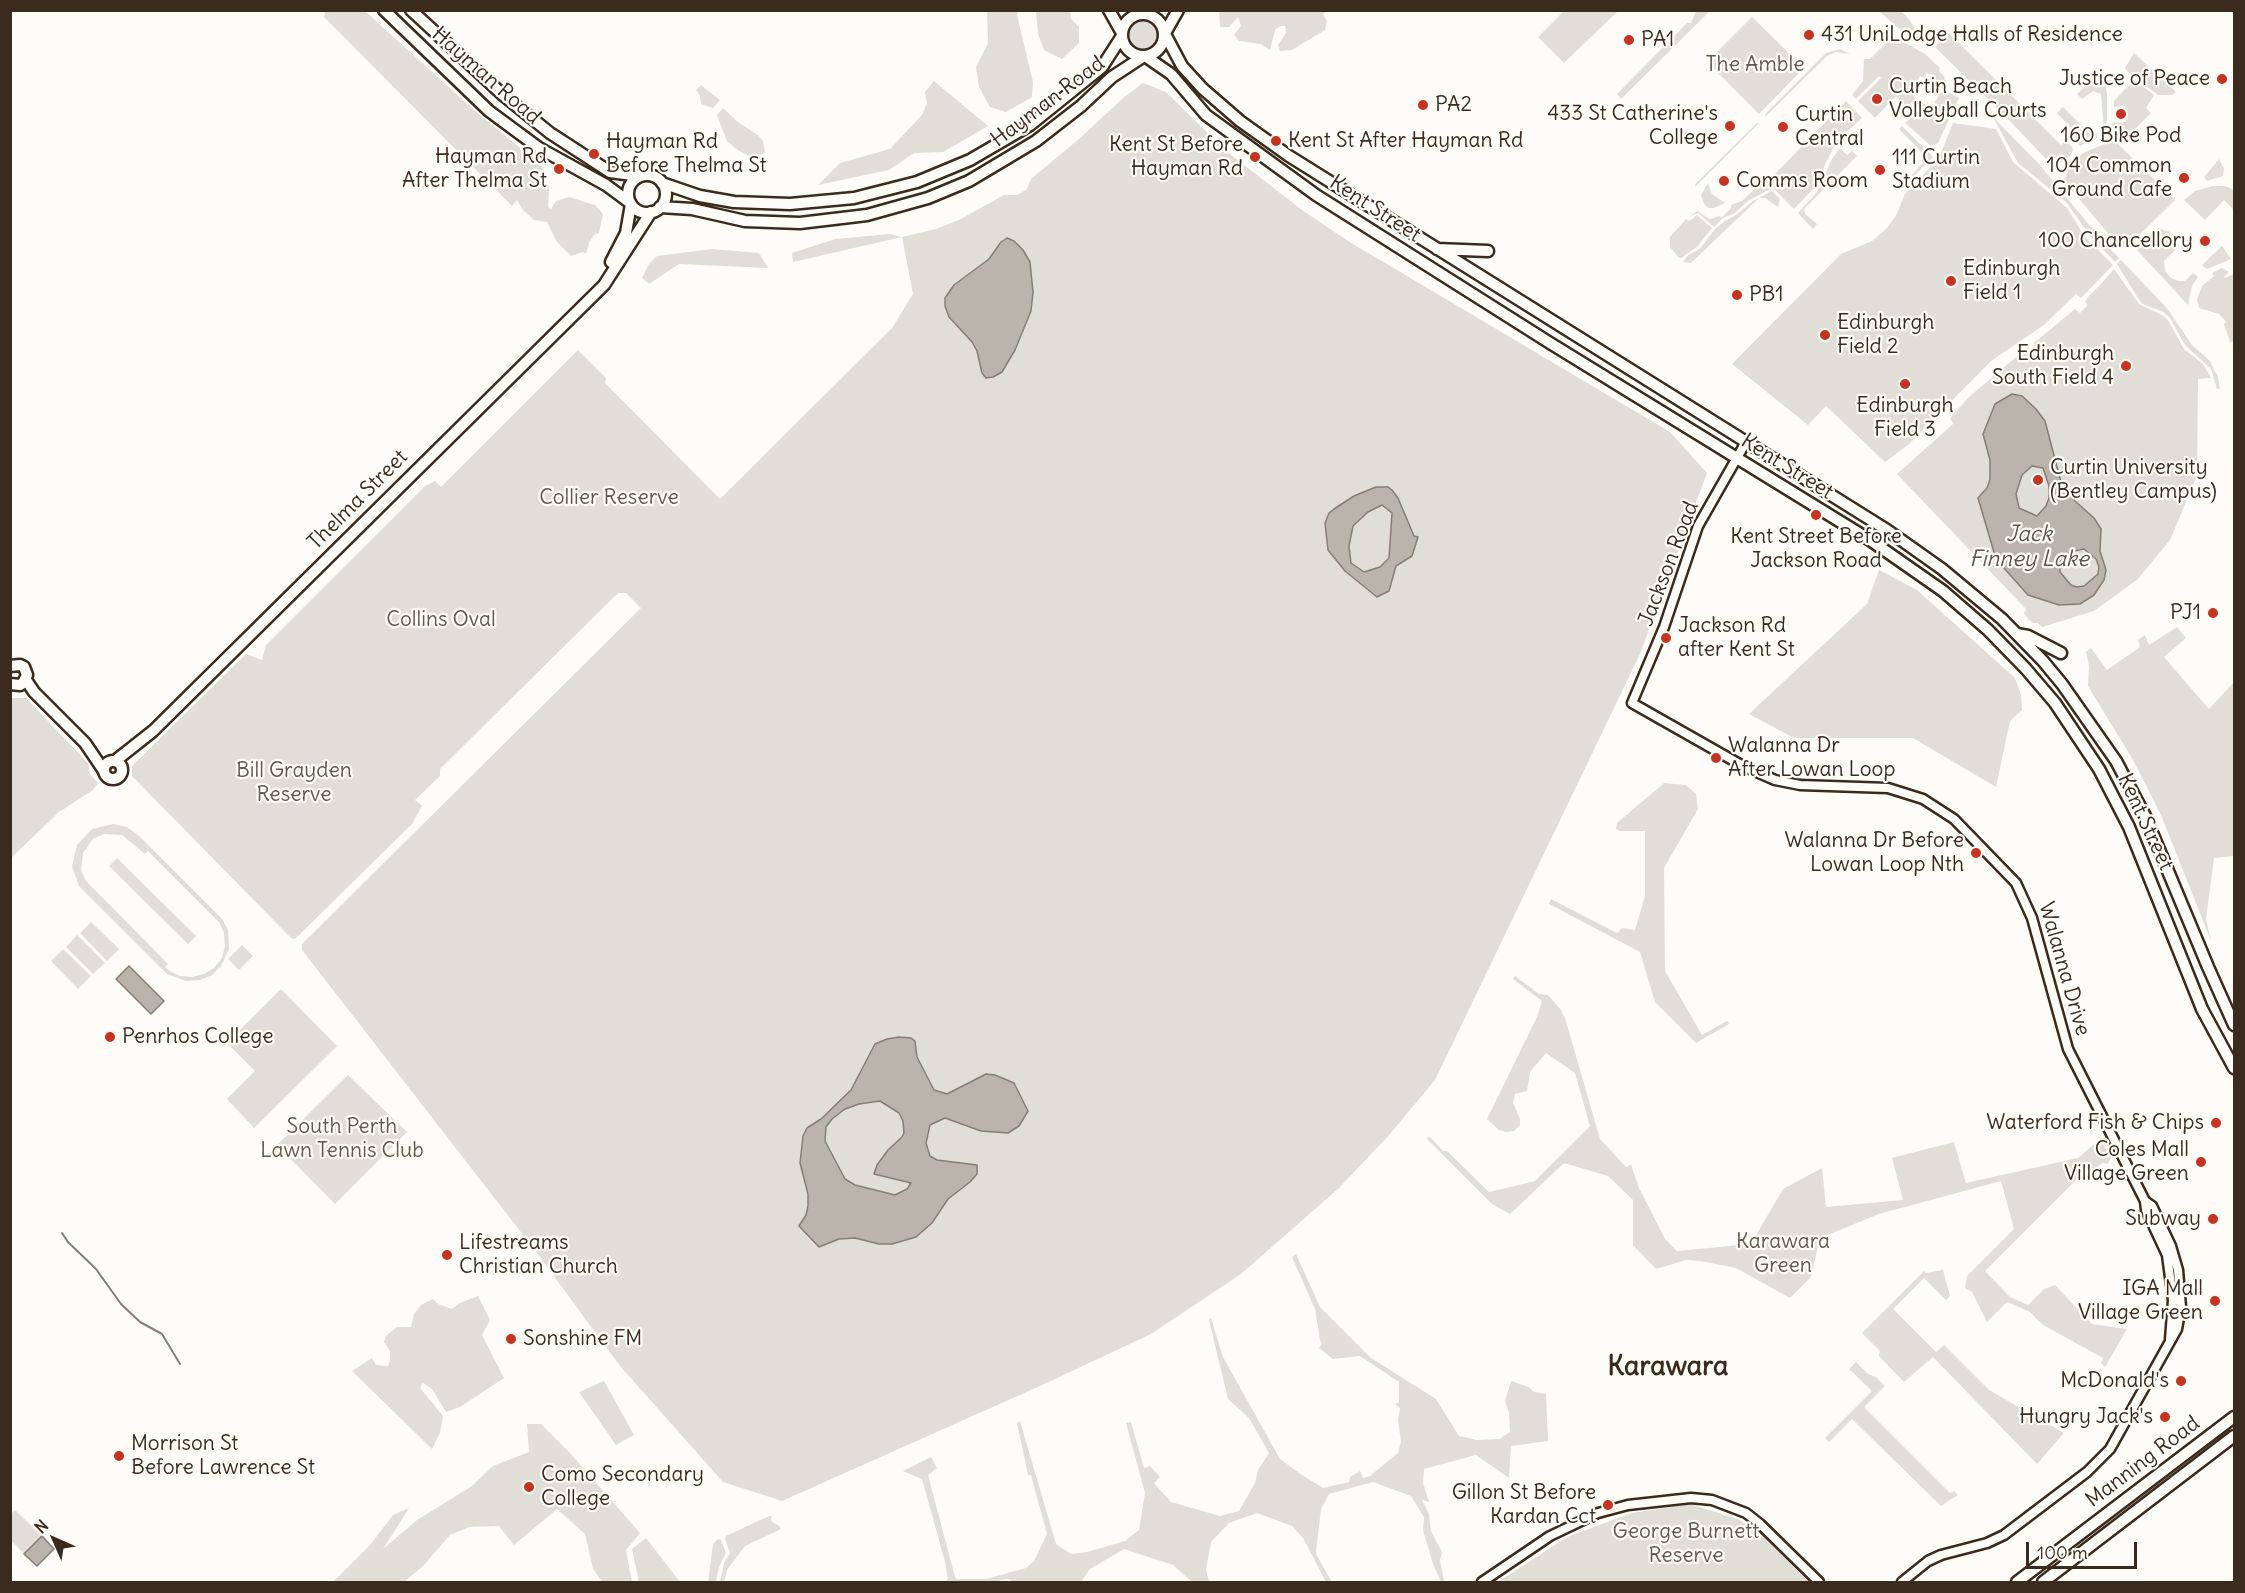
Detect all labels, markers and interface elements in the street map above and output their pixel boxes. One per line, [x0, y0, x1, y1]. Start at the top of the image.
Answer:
street label: Hayman Road [427, 22, 545, 130]
place label: 431 UniLodge Halls of Residence [1821, 22, 2123, 48]
place label: PA1 [1641, 27, 1674, 53]
marker: 431 UniLodge Halls of Residence [1802, 28, 1816, 42]
marker: PA1 [1622, 33, 1636, 47]
street label: Hayman Road [986, 51, 1110, 153]
park label: The Amble [1706, 52, 1804, 78]
place label: Justice of Peace [2059, 66, 2210, 92]
marker: Justice of Peace [2215, 72, 2229, 86]
place label: Curtin Beach Volleyball Courts [1889, 74, 2047, 124]
place label: PA2 [1435, 92, 1472, 118]
marker: Curtin Beach Volleyball Courts [1870, 92, 1884, 106]
marker: PA2 [1416, 98, 1430, 112]
place label: 433 St Catherine's College [1547, 101, 1718, 151]
place label: Curtin Central [1795, 102, 1864, 152]
marker: 160 Bike Pod [2114, 107, 2128, 121]
marker: 433 St Catherine's College [1723, 119, 1737, 133]
marker: Curtin Central [1776, 120, 1790, 134]
place label: 160 Bike Pod [2061, 123, 2181, 149]
place label: Kent St After Hayman Rd [1288, 128, 1523, 154]
place label: Hayman Rd Before Thelma St [606, 129, 767, 179]
place label: Kent St Before Hayman Rd [1109, 132, 1243, 182]
marker: Kent St After Hayman Rd [1269, 134, 1283, 148]
place label: Hayman Rd After Thelma St [402, 144, 547, 194]
place label: 111 Curtin Stadium [1892, 145, 1980, 195]
marker: Hayman Rd Before Thelma St [587, 147, 601, 161]
marker: Kent St Before Hayman Rd [1248, 150, 1262, 164]
place label: 104 Common Ground Cafe [2047, 153, 2172, 203]
marker: Hayman Rd After Thelma St [552, 162, 566, 176]
marker: 111 Curtin Stadium [1873, 163, 1887, 177]
place label: Comms Room [1736, 168, 1868, 194]
street label: Kent Street [1325, 170, 1425, 248]
marker: 104 Common Ground Cafe [2177, 171, 2191, 185]
marker: Comms Room [1717, 174, 1731, 188]
place label: 100 Chancellory [2039, 228, 2193, 254]
marker: 100 Chancellory [2198, 234, 2212, 248]
place label: Edinburgh Field 1 [1963, 256, 2060, 306]
marker: Edinburgh Field 1 [1944, 274, 1958, 288]
place label: PB1 [1749, 282, 1784, 308]
marker: PB1 [1730, 288, 1744, 302]
place label: Edinburgh Field 2 [1837, 310, 1934, 360]
marker: Edinburgh Field 2 [1818, 328, 1832, 342]
place label: Edinburgh South Field 4 [1992, 341, 2114, 391]
marker: Edinburgh South Field 4 [2119, 359, 2133, 373]
marker: Edinburgh Field 3 [1898, 377, 1912, 391]
place label: Edinburgh Field 3 [1856, 393, 1954, 443]
street label: Kent Street [1736, 429, 1838, 505]
street label: Thelma Street [303, 445, 413, 555]
place label: Curtin University (Bentley Campus) [2050, 455, 2217, 505]
marker: Curtin University (Bentley Campus) [2031, 473, 2045, 487]
park label: Collier Reserve [539, 485, 679, 511]
street label: Jackson Road [1634, 498, 1704, 630]
marker: Kent Street Before Jackson Road [1809, 508, 1823, 522]
water label: Jack Finney Lake [1969, 522, 2089, 574]
place label: Kent Street Before Jackson Road [1730, 524, 1902, 574]
place label: PJ1 [2170, 600, 2201, 626]
marker: PJ1 [2206, 606, 2220, 620]
park label: Collins Oval [386, 607, 496, 633]
place label: Jackson Rd after Kent St [1678, 613, 1795, 663]
marker: Jackson Rd after Kent St [1659, 631, 1673, 645]
place label: Walanna Dr After Lowan Loop [1728, 733, 1895, 783]
marker: Walanna Dr After Lowan Loop [1709, 751, 1723, 765]
park label: Bill Grayden Reserve [236, 758, 352, 808]
street label: Kent Street [2112, 770, 2178, 874]
place label: Walanna Dr Before Lowan Loop Nth [1784, 828, 1964, 878]
marker: Walanna Dr Before Lowan Loop Nth [1969, 846, 1983, 860]
street label: Walanna Drive [2033, 899, 2095, 1039]
place label: Penrhos College [122, 1024, 274, 1050]
marker: Penrhos College [103, 1030, 117, 1044]
place label: Waterford Fish & Chips [1986, 1110, 2204, 1136]
park label: South Perth Lawn Tennis Club [260, 1114, 424, 1164]
marker: Waterford Fish & Chips [2209, 1116, 2223, 1130]
place label: Coles Mall Village Green [2064, 1137, 2189, 1187]
marker: Coles Mall Village Green [2194, 1155, 2208, 1169]
place label: Subway [2125, 1206, 2201, 1232]
marker: Subway [2206, 1212, 2220, 1226]
park label: Karawara Green [1736, 1229, 1830, 1279]
place label: Lifestreams Christian Church [459, 1230, 618, 1280]
marker: Lifestreams Christian Church [440, 1248, 454, 1262]
place label: IGA Mall Village Green [2078, 1276, 2203, 1326]
marker: IGA Mall Village Green [2208, 1294, 2222, 1308]
place label: Sonshine FM [523, 1326, 642, 1352]
marker: Sonshine FM [504, 1332, 518, 1346]
district label: Karawara [1608, 1351, 1728, 1383]
place label: McDonald's [2060, 1368, 2169, 1394]
marker: McDonald's [2174, 1374, 2188, 1388]
place label: Hungry Jack's [2019, 1404, 2153, 1430]
marker: Hungry Jack's [2158, 1410, 2172, 1424]
street label: Manning Road [2081, 1411, 2205, 1513]
place label: Morrison St Before Lawrence St [131, 1431, 315, 1481]
marker: Morrison St Before Lawrence St [112, 1449, 126, 1463]
place label: Como Secondary College [541, 1462, 704, 1512]
marker: Como Secondary College [522, 1480, 536, 1494]
place label: Gillon St Before Kardan Cct [1452, 1480, 1596, 1530]
marker: Gillon St Before Kardan Cct [1601, 1498, 1615, 1512]
north arrow [24, 1509, 84, 1569]
text: N [30, 1515, 52, 1537]
park label: George Burnett Reserve [1613, 1519, 1759, 1569]
scale bar [2029, 1530, 2140, 1568]
text: 100 m [2037, 1541, 2088, 1564]

